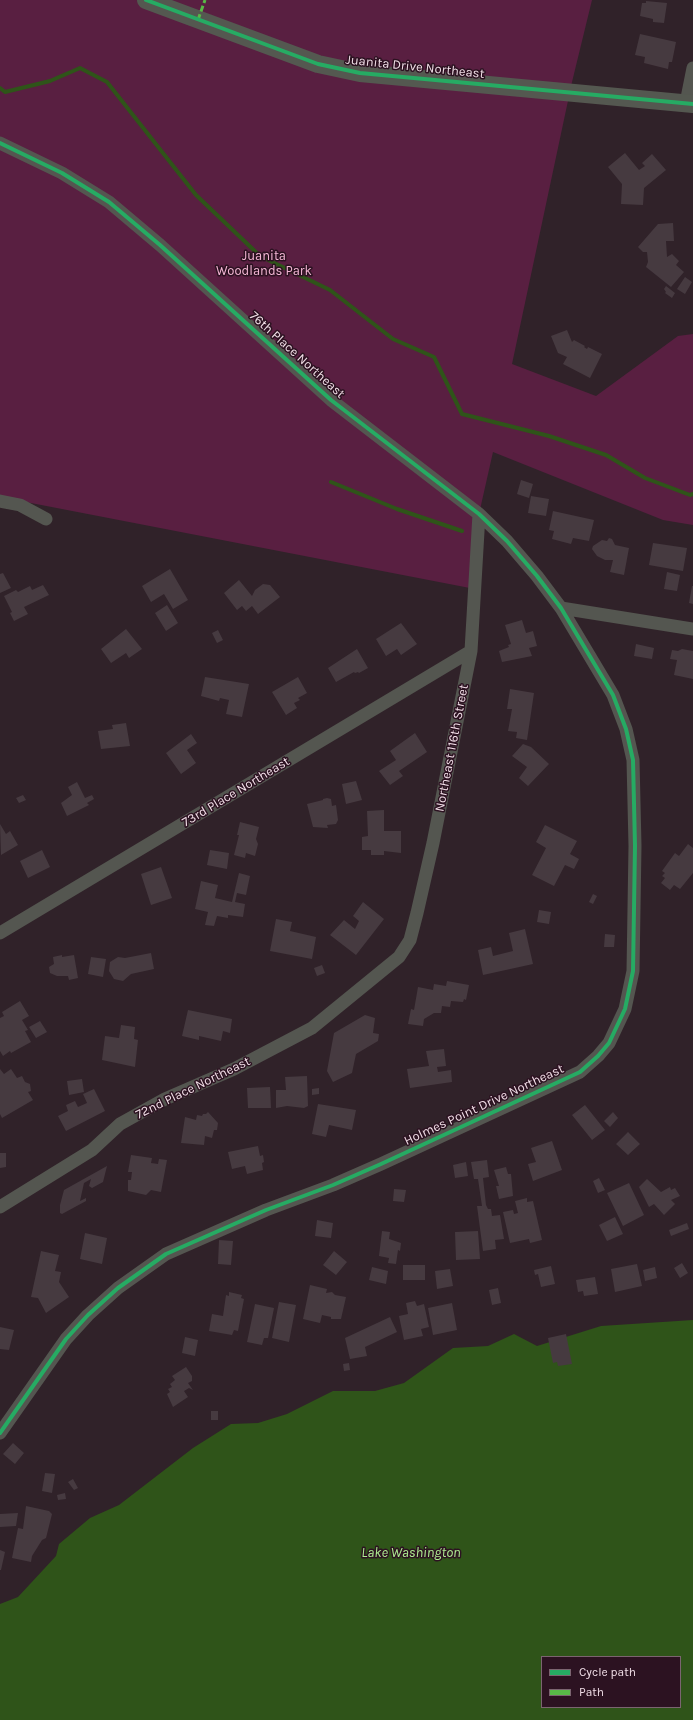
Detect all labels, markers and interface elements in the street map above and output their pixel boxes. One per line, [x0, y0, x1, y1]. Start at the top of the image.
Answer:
street label: Juanita Drive Northeast [345, 52, 485, 82]
park label: Juanita Woodlands Park [216, 248, 312, 279]
street label: 76th Place Northeast [246, 308, 348, 402]
street label: Northeast 116th Street [432, 683, 472, 813]
street label: 73rd Place Northeast [179, 754, 293, 830]
street label: 72nd Place Northeast [133, 1053, 253, 1123]
street label: Holmes Point Drive Northeast [402, 1061, 566, 1149]
water label: Lake Washington [361, 1545, 461, 1561]
legend [541, 1656, 681, 1708]
text: Cycle path [579, 1665, 636, 1679]
text: Path [579, 1685, 604, 1699]

